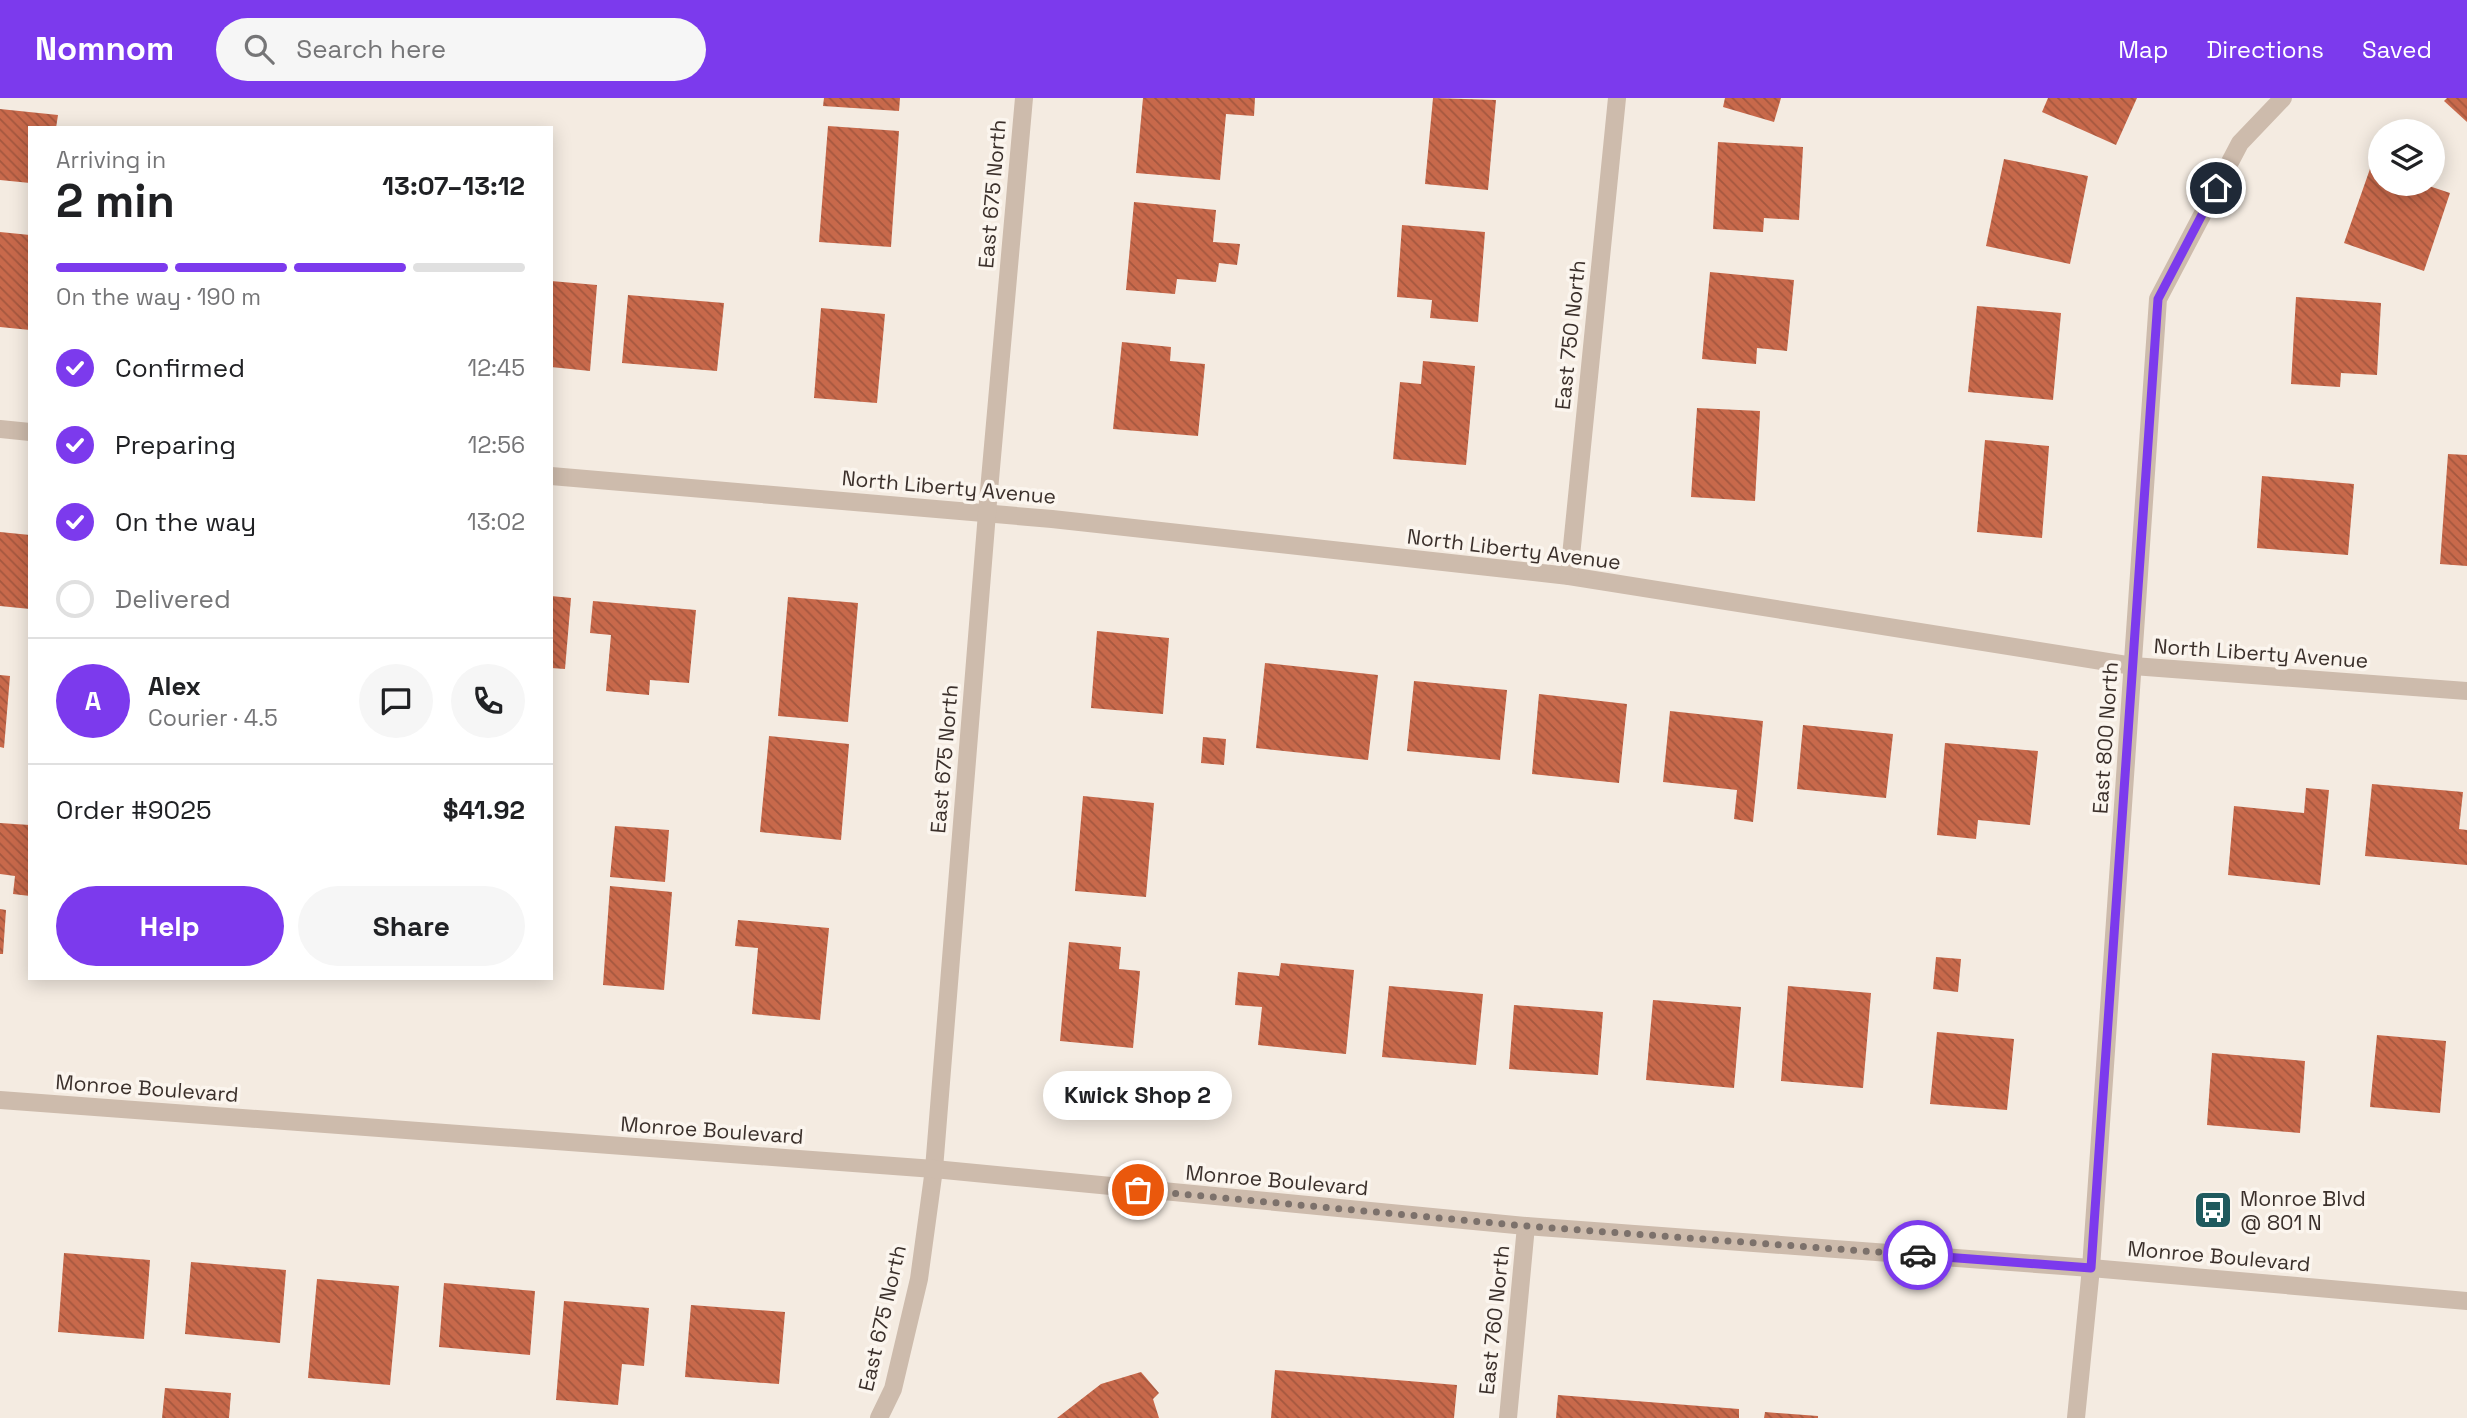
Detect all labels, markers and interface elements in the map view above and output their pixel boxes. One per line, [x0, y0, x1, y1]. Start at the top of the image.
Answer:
search box [216, 18, 706, 81]
text: Nomnom [35, 28, 174, 70]
icon: search [240, 30, 278, 68]
text: Search here [296, 32, 446, 66]
text: Map [2118, 34, 2168, 65]
text: Directions [2206, 34, 2324, 65]
text: Saved [2362, 34, 2432, 65]
street label: East 675 North [972, 118, 1012, 270]
map controls [2368, 119, 2445, 196]
button: layers [2368, 119, 2445, 196]
text: Arriving in [56, 145, 166, 175]
pin [2186, 158, 2246, 218]
text: 13:07–13:12 [382, 169, 525, 203]
icon: home [2197, 169, 2235, 207]
text: 2 min [56, 172, 175, 230]
street label: East 750 North [1549, 259, 1591, 411]
text: On the way · 190 m [56, 282, 261, 312]
icon: check [56, 349, 94, 387]
text: Confirmed [115, 351, 245, 385]
text: 12:45 [468, 353, 525, 383]
icon: check [56, 426, 94, 464]
text: Preparing [115, 428, 236, 462]
text: 12:56 [468, 430, 525, 460]
street label: North Liberty Avenue [841, 464, 1057, 510]
icon: check [56, 503, 94, 541]
text: On the way [115, 505, 256, 539]
text: 13:02 [467, 507, 525, 537]
street label: North Liberty Avenue [1406, 522, 1622, 576]
text: Delivered [115, 582, 231, 616]
street label: North Liberty Avenue [2153, 632, 2369, 674]
street label: East 800 North [2086, 661, 2124, 815]
button: chat [359, 664, 433, 738]
button: phone [451, 664, 525, 738]
text: Alex [148, 669, 201, 703]
street label: East 675 North [924, 683, 964, 835]
text: A [85, 684, 101, 718]
text: Courier · 4.5 [148, 703, 278, 733]
text: Order #9025 [56, 793, 212, 827]
text: $41.92 [443, 793, 525, 827]
button: Help [56, 886, 284, 966]
button: Share [298, 886, 525, 966]
street label: Monroe Boulevard [55, 1068, 239, 1108]
callout: Kwick Shop 2 [1044, 1071, 1232, 1120]
text: Kwick Shop 2 [1064, 1080, 1211, 1110]
street label: Monroe Boulevard [620, 1110, 804, 1150]
street label: Monroe Boulevard [1184, 1159, 1370, 1201]
pin [1108, 1160, 1168, 1220]
icon: bag [1119, 1171, 1157, 1209]
place label: Monroe Blvd @ 801 N [2240, 1185, 2366, 1236]
bus stop icon: Monroe Blvd @ 801 N [2192, 1189, 2234, 1231]
courier [1883, 1220, 1953, 1290]
street label: Monroe Boulevard [2126, 1235, 2312, 1277]
icon: car [1899, 1236, 1937, 1274]
street label: East 675 North [852, 1242, 912, 1394]
street label: East 760 North [1473, 1244, 1515, 1396]

